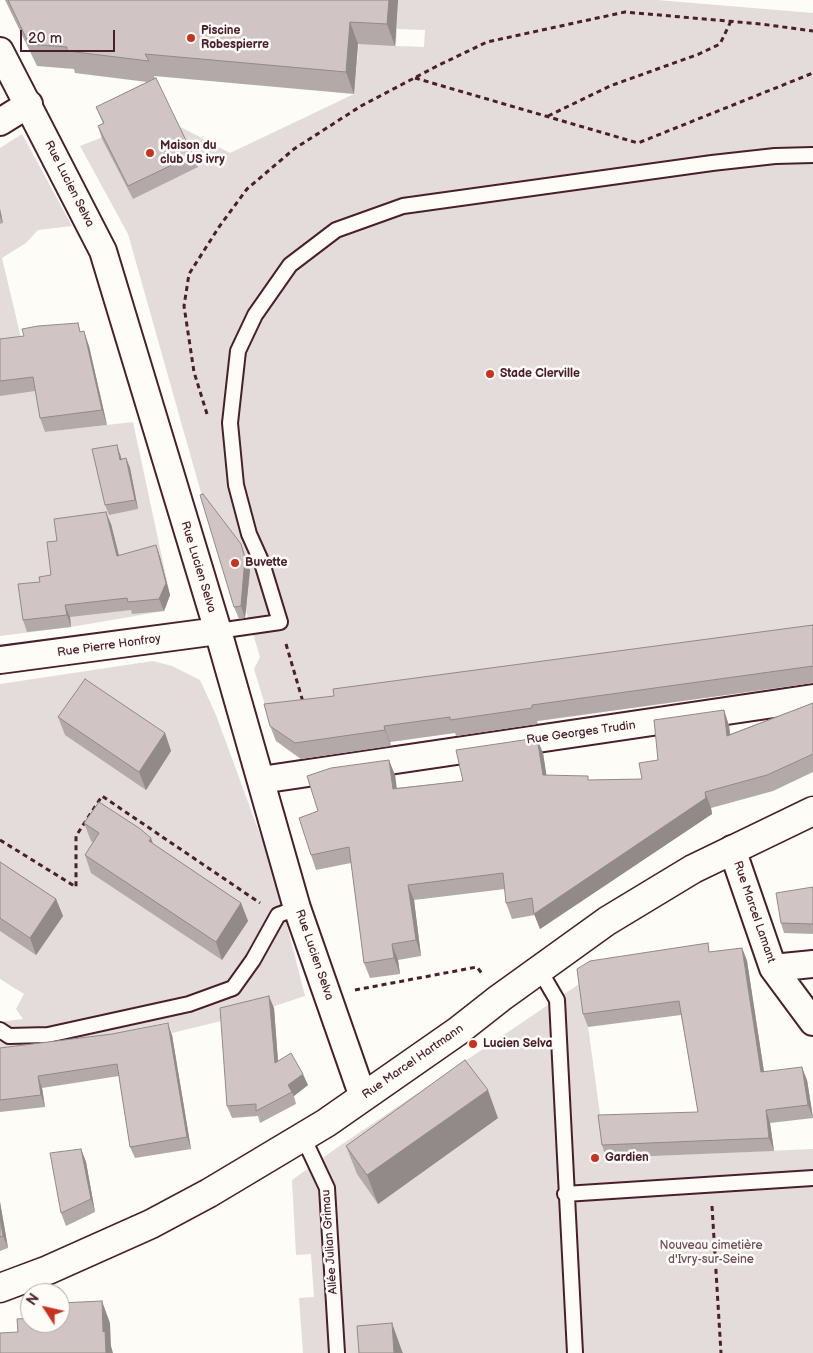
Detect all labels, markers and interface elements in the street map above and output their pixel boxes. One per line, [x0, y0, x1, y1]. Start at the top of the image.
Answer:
scale bar [22, 20, 118, 52]
place label: Piscine Robespierre [201, 24, 269, 52]
text: 20 m [28, 29, 62, 48]
marker: Piscine Robespierre [185, 32, 197, 44]
street label: Rue Lucien Selva [41, 138, 97, 230]
place label: Maison du club US ivry [160, 139, 225, 167]
marker: Maison du club US ivry [144, 147, 156, 159]
place label: Stade Clerville [500, 367, 580, 381]
marker: Stade Clerville [484, 368, 496, 380]
street label: Rue Lucien Selva [177, 519, 219, 615]
place label: Buvette [245, 556, 287, 570]
marker: Buvette [229, 557, 241, 569]
street label: Rue Pierre Honfroy [56, 632, 162, 660]
street label: Rue Georges Trudin [526, 718, 636, 748]
street label: Rue Marcel Lamant [730, 859, 778, 965]
street label: Rue Lucien Selva [292, 908, 336, 1002]
street label: Rue Marcel Hartmann [360, 1022, 466, 1102]
place label: Lucien Selva [483, 1037, 552, 1051]
marker: Lucien Selva [467, 1038, 479, 1050]
place label: Gardien [605, 1151, 649, 1165]
marker: Gardien [589, 1152, 601, 1164]
street label: Allée Julian Grimau [319, 1189, 341, 1295]
park label: Nouveau cimetière d'Ivry-sur-Seine [659, 1239, 763, 1267]
north arrow [20, 1283, 70, 1333]
text: N [23, 1291, 43, 1309]

